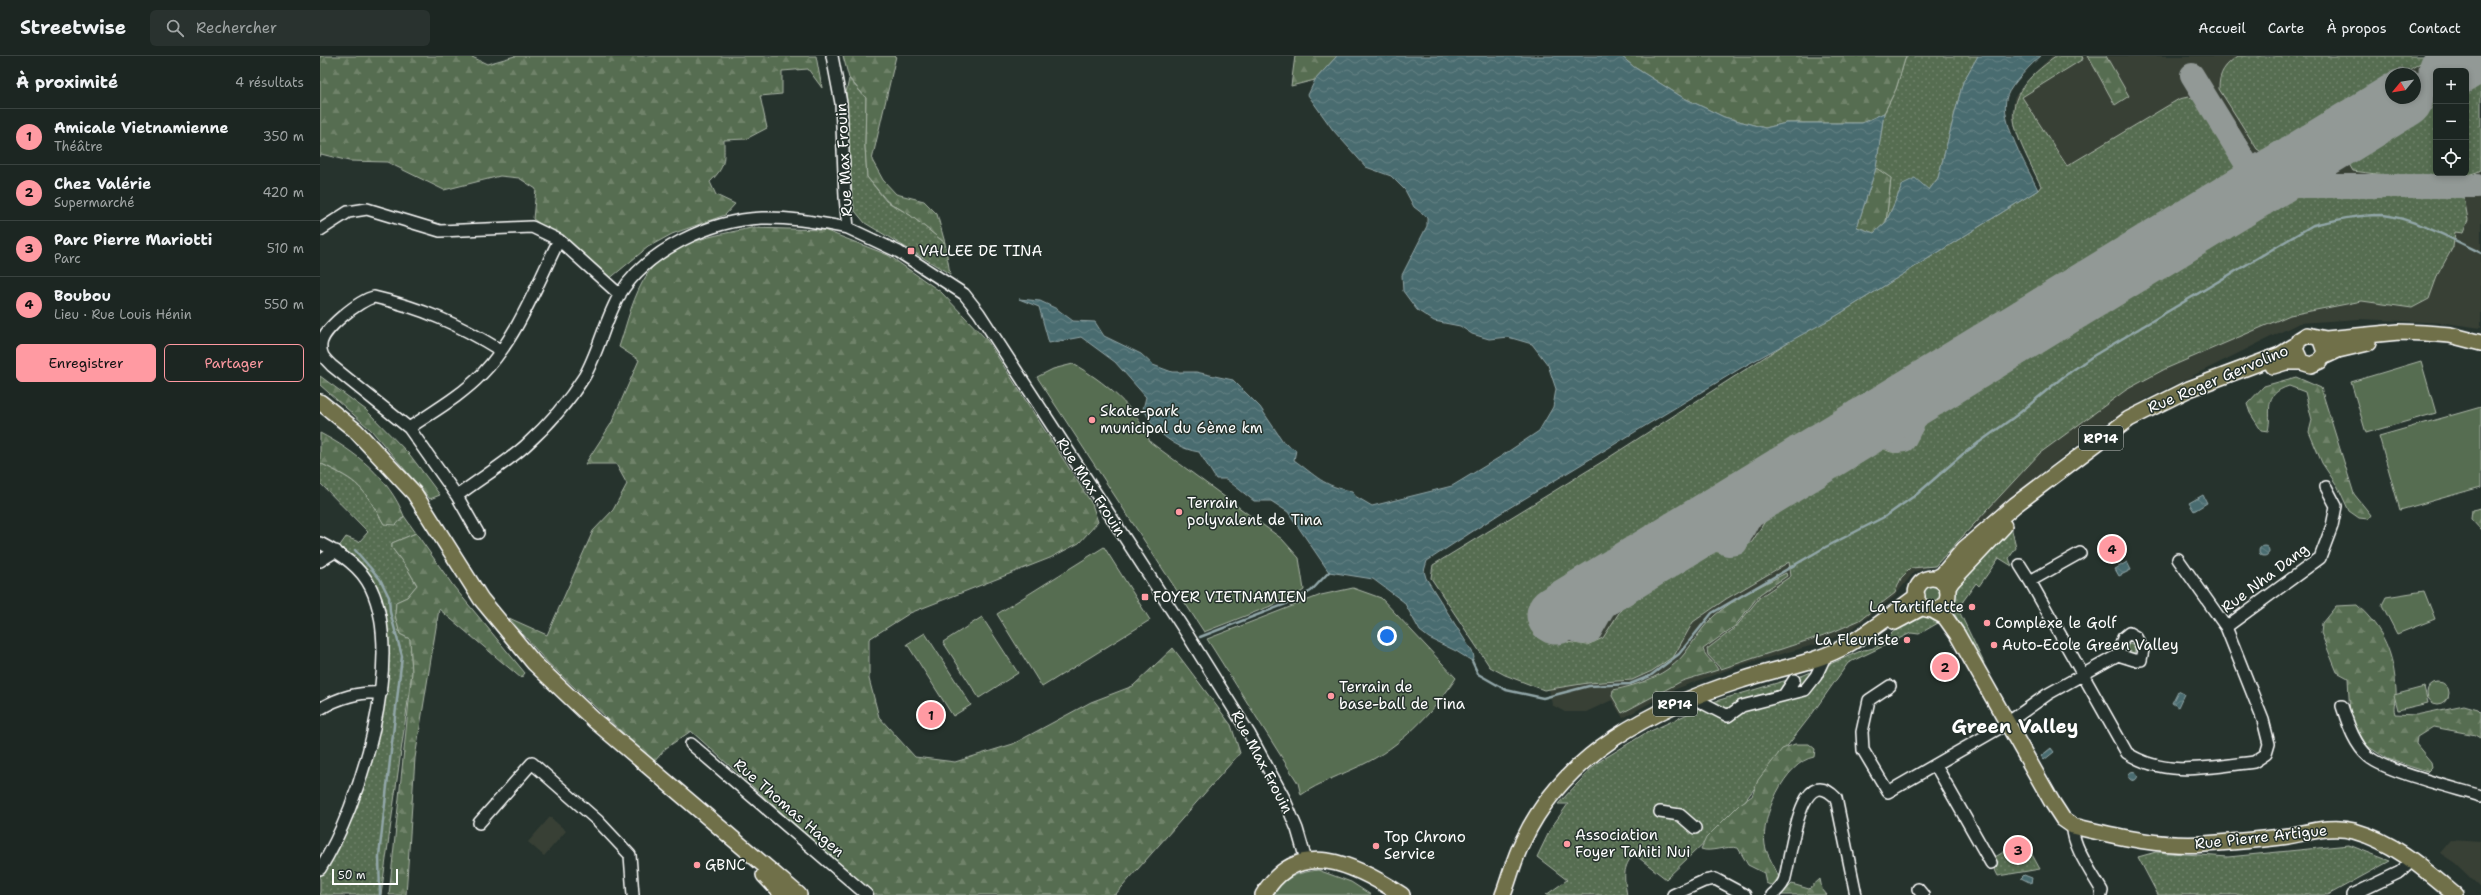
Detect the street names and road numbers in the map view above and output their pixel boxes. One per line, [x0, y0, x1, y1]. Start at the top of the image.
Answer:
street label: Rue Max Frouin [831, 103, 857, 217]
street label: Rue Roger Gervolino [2145, 340, 2291, 418]
road number: RP14 [2079, 426, 2123, 450]
street label: Rue Max Frouin [1052, 434, 1130, 540]
street label: Rue Nha Dang [2217, 539, 2313, 617]
road number: RP14 [1653, 692, 1697, 716]
street label: Rue Max Frouin [1226, 707, 1298, 817]
street label: Rue Thomas Hagen [729, 754, 849, 862]
street label: Rue Pierre Artigue [2194, 820, 2328, 854]

